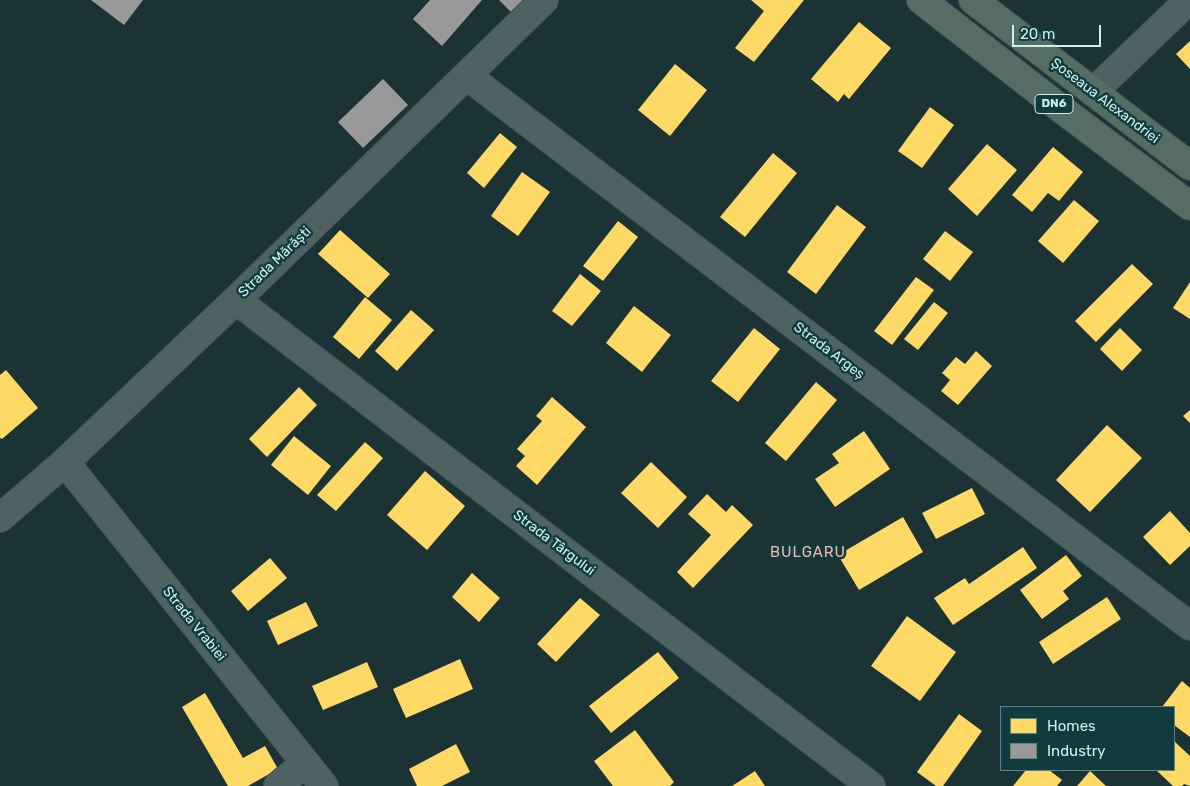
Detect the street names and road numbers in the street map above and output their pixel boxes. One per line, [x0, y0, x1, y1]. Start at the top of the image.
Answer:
street label: Șoseaua Alexandriei [1047, 55, 1163, 147]
road number: DN6 [1035, 95, 1073, 114]
street label: Strada Mărăști [235, 223, 315, 301]
street label: Strada Argeș [790, 319, 868, 383]
street label: Strada Târgului [510, 507, 598, 579]
street label: Strada Vrabiei [159, 583, 229, 665]

